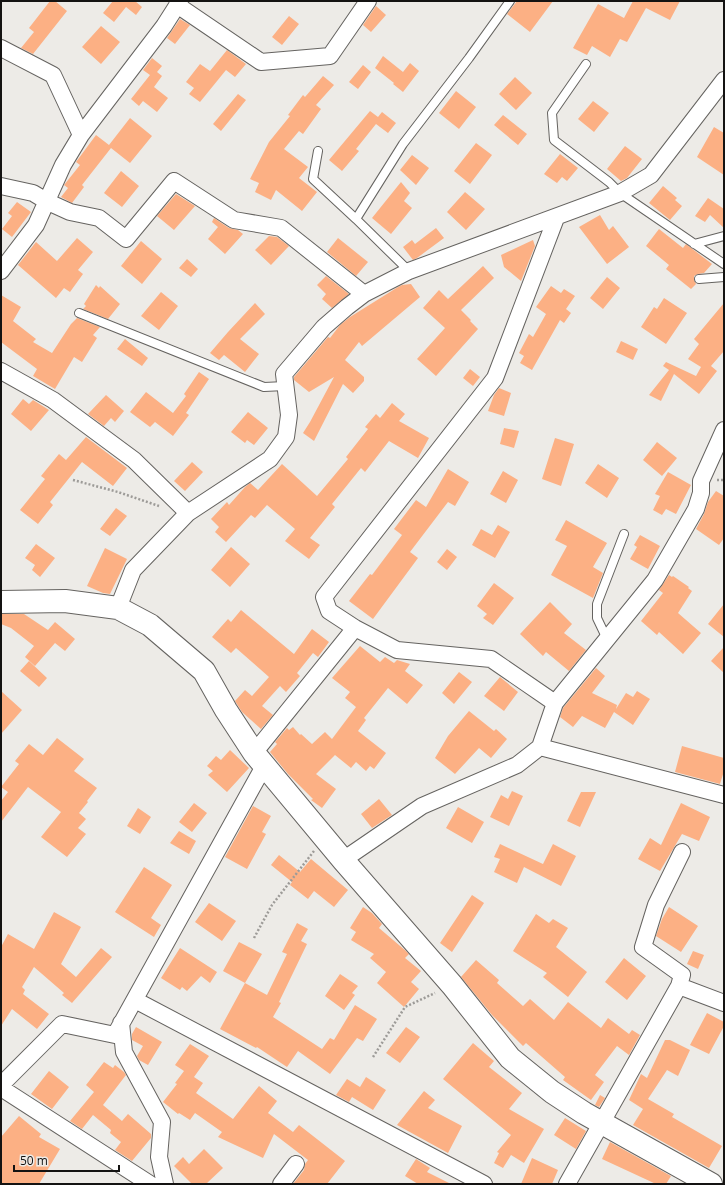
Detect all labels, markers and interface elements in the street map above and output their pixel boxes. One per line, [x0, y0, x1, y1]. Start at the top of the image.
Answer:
scale bar [14, 1147, 119, 1173]
text: 50 m [20, 1152, 48, 1169]

